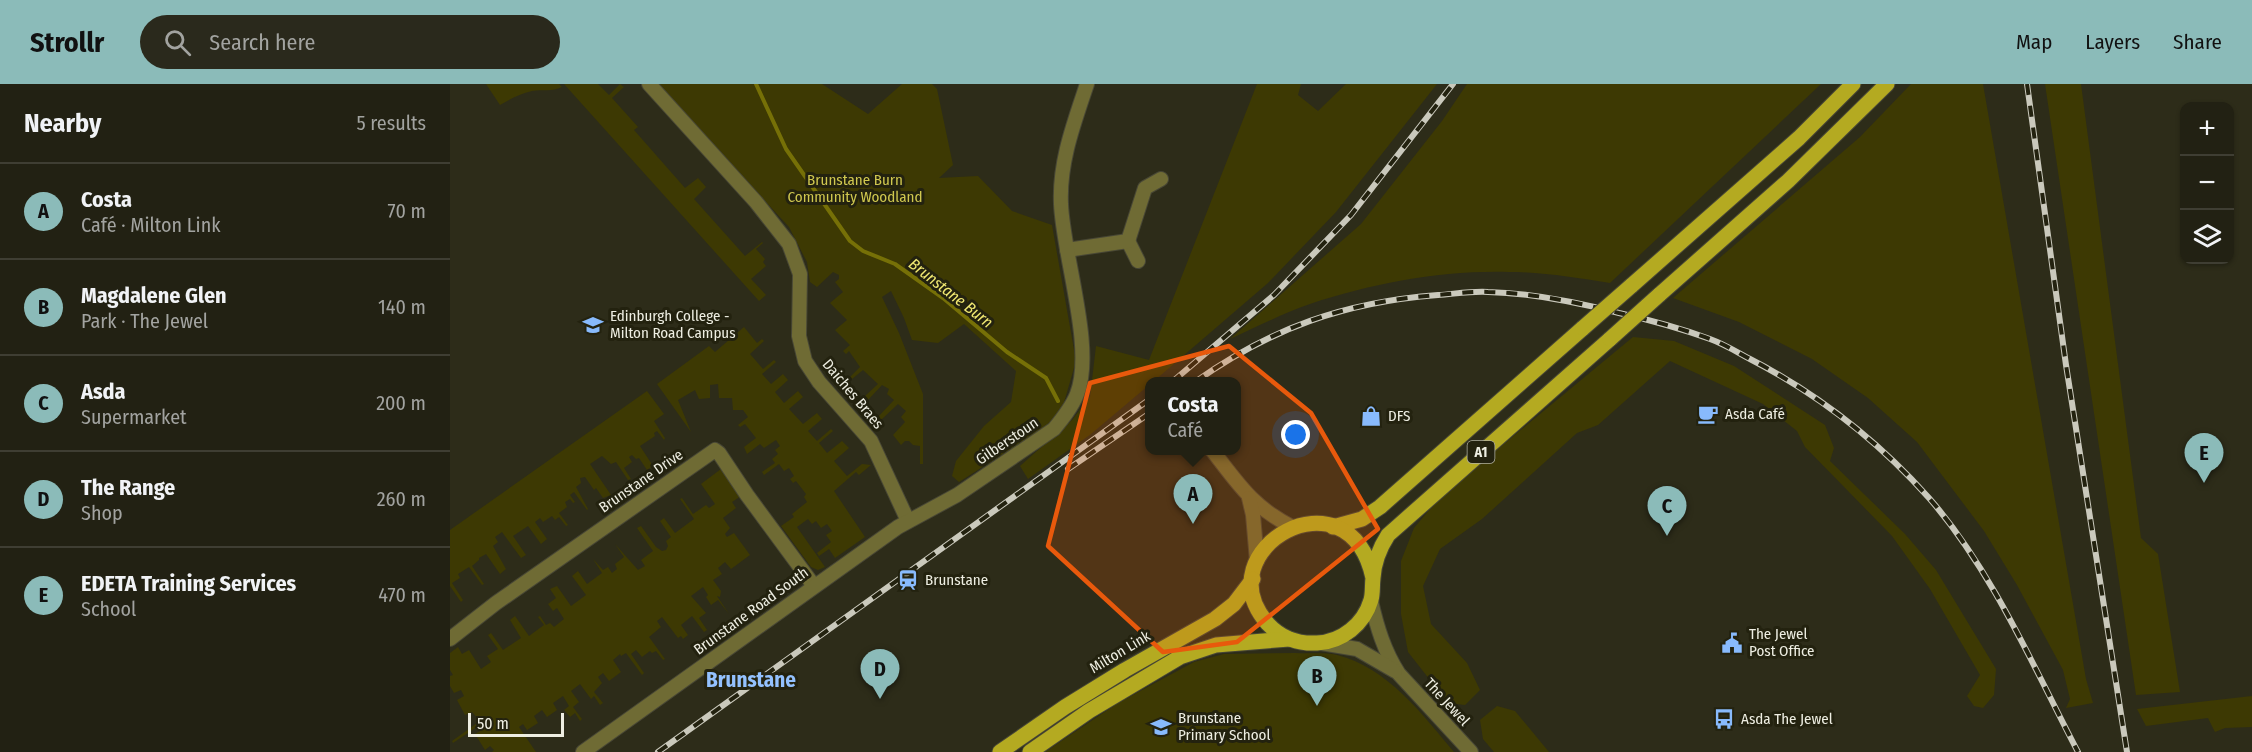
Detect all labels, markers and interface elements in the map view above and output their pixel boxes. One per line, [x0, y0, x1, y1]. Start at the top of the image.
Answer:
search box [140, 15, 560, 69]
text: Strollr [30, 26, 104, 59]
icon: search [161, 26, 194, 59]
text: Search here [209, 29, 315, 56]
text: Map [2016, 29, 2052, 55]
text: Layers [2085, 29, 2140, 55]
text: Share [2173, 29, 2222, 55]
map controls [2180, 102, 2234, 264]
button: + [2180, 102, 2234, 156]
text: Nearby [24, 108, 101, 139]
text: 5 results [356, 111, 426, 135]
button: − [2180, 156, 2234, 210]
park label: Brunstane Burn Community Woodland [788, 171, 922, 206]
text: Costa [81, 186, 132, 213]
text: A [38, 199, 49, 223]
text: 70 m [388, 199, 426, 223]
button: layers [2180, 210, 2234, 264]
text: Café · Milton Link [81, 213, 221, 237]
water label: Brunstane Burn [905, 254, 997, 332]
text: Magdalene Glen [81, 282, 227, 309]
text: B [38, 295, 49, 319]
text: 140 m [378, 295, 426, 319]
place label: Edinburgh College - Milton Road Campus [610, 307, 736, 342]
text: Park · The Jewel [81, 309, 208, 333]
school or university icon: Edinburgh College - Milton Road Campus [581, 313, 605, 337]
street label: Daiches Braes [819, 355, 887, 433]
popup [1145, 377, 1241, 455]
text: Asda [81, 378, 126, 405]
text: C [38, 391, 49, 415]
text: 200 m [376, 391, 426, 415]
text: Costa [1168, 391, 1218, 418]
cafe icon: Asda Café [1696, 402, 1720, 426]
shop icon: DFS [1359, 404, 1383, 428]
text: Supermarket [81, 405, 187, 429]
place label: Asda Café [1725, 405, 1785, 423]
place label: DFS [1388, 407, 1410, 425]
street label: Gilberstoun [972, 414, 1042, 468]
text: Café [1168, 418, 1203, 442]
your location [1281, 420, 1310, 449]
pin: E [2184, 434, 2224, 483]
road number: A1 [1468, 441, 1494, 463]
street label: Brunstane Drive [596, 445, 686, 517]
text: The Range [81, 474, 175, 501]
pin: A [1174, 474, 1212, 524]
pin: C [1648, 486, 1686, 536]
text: D [38, 487, 49, 511]
text: 260 m [377, 487, 426, 511]
text: Shop [81, 501, 123, 525]
street label: Brunstane Road South [690, 563, 812, 659]
station icon: Brunstane [896, 568, 920, 592]
text: EDETA Training Services [81, 570, 296, 597]
place label: Brunstane [925, 571, 988, 589]
text: E [39, 583, 48, 607]
text: 470 m [378, 583, 426, 607]
text: School [81, 597, 136, 621]
place label: The Jewel Post Office [1749, 625, 1815, 660]
street label: Milton Link [1086, 627, 1154, 677]
public building icon: The Jewel Post Office [1720, 631, 1744, 655]
pin: D [860, 650, 900, 699]
pin: B [1298, 656, 1336, 706]
district label: Brunstane [706, 667, 796, 693]
street label: The Jewel [1420, 674, 1474, 730]
bus stop icon: Asda The Jewel [1712, 707, 1736, 731]
place label: Brunstane Primary School [1178, 709, 1270, 744]
scale bar [468, 710, 564, 738]
place label: Asda The Jewel [1741, 710, 1833, 728]
text: 50 m [477, 714, 509, 733]
school or university icon: Brunstane Primary School [1149, 715, 1173, 739]

